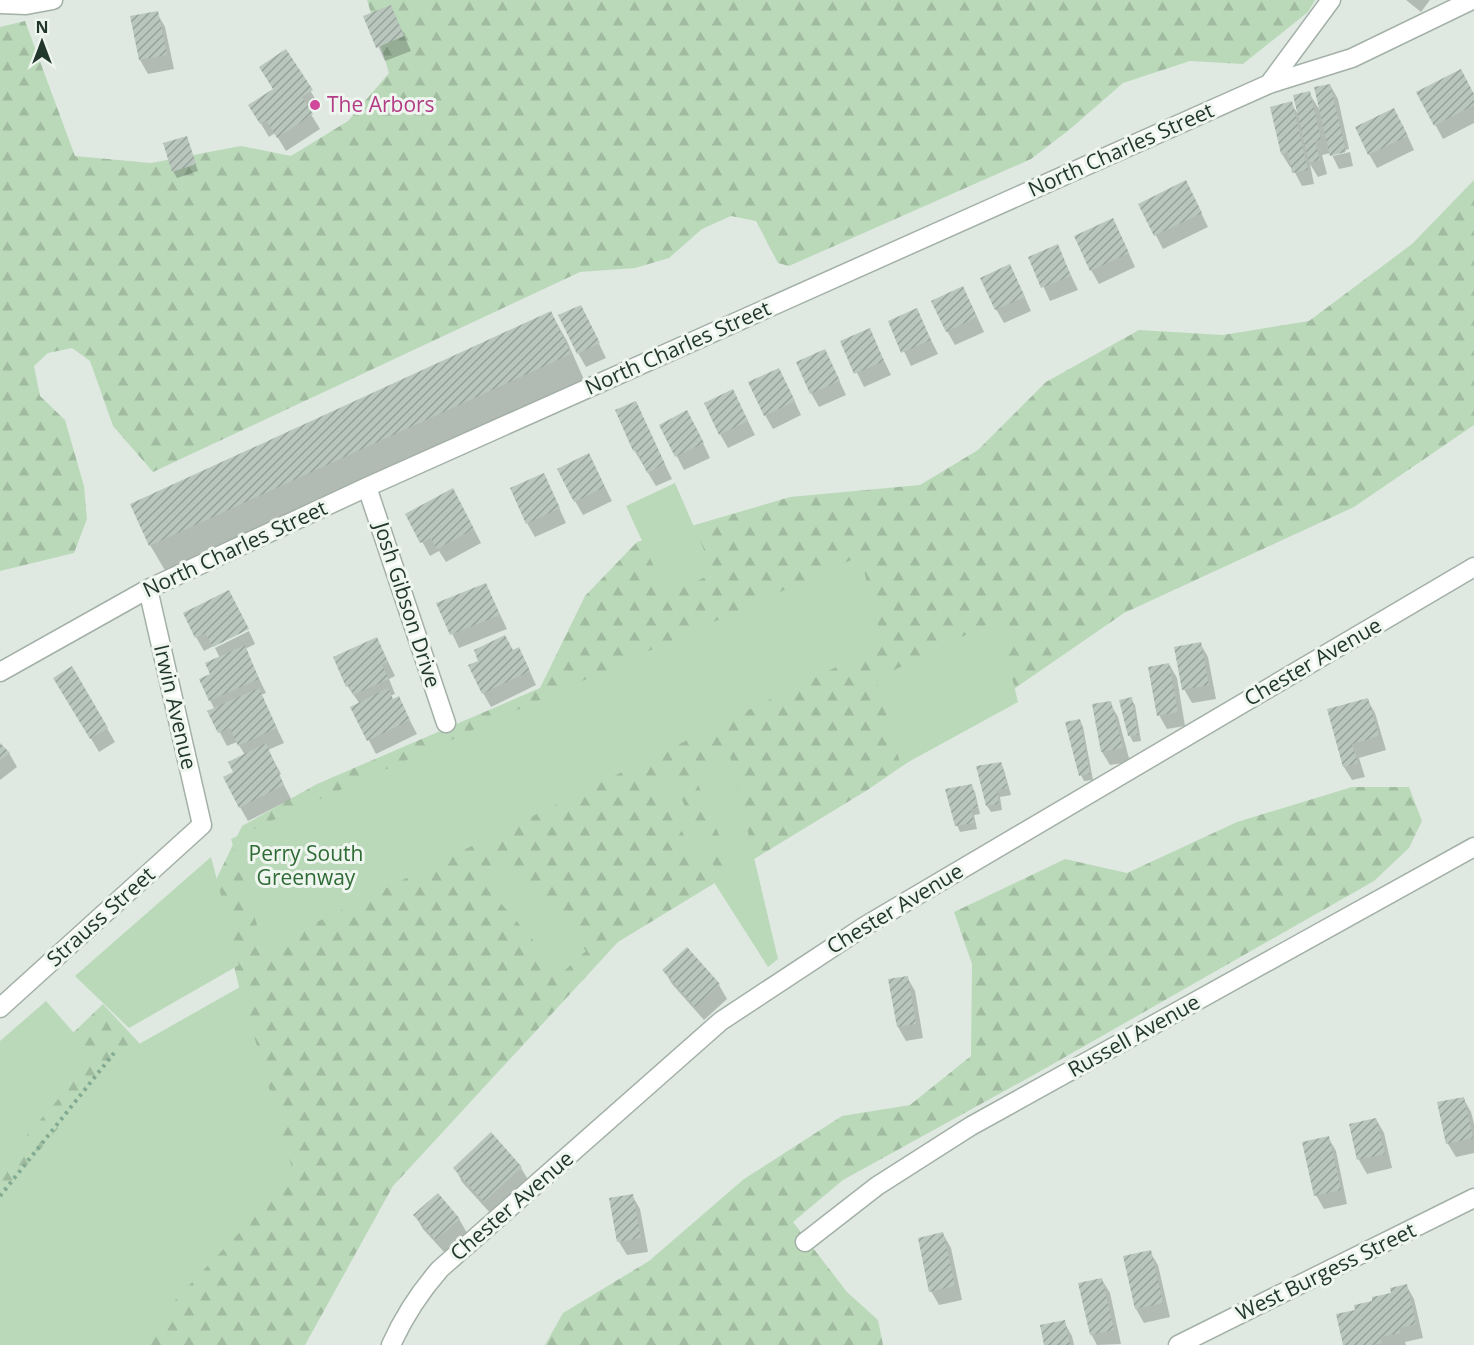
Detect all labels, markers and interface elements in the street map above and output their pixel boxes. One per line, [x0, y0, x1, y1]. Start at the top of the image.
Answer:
north arrow [12, 12, 72, 72]
text: N [35, 16, 49, 38]
place label: The Arbors [327, 90, 435, 118]
street label: North Charles Street [1023, 96, 1218, 203]
marker: The Arbors [308, 98, 322, 112]
street label: North Charles Street [580, 294, 775, 401]
street label: North Charles Street [138, 493, 331, 603]
street label: Josh Gibson Drive [367, 516, 448, 691]
street label: Chester Avenue [1239, 610, 1386, 712]
street label: Irwin Avenue [148, 642, 204, 772]
park label: Perry South Greenway [249, 839, 363, 891]
street label: Chester Avenue [821, 856, 968, 960]
street label: Strauss Street [40, 860, 160, 972]
street label: Russell Avenue [1063, 987, 1205, 1083]
street label: Chester Avenue [444, 1144, 579, 1266]
street label: West Burgess Street [1231, 1215, 1420, 1327]

